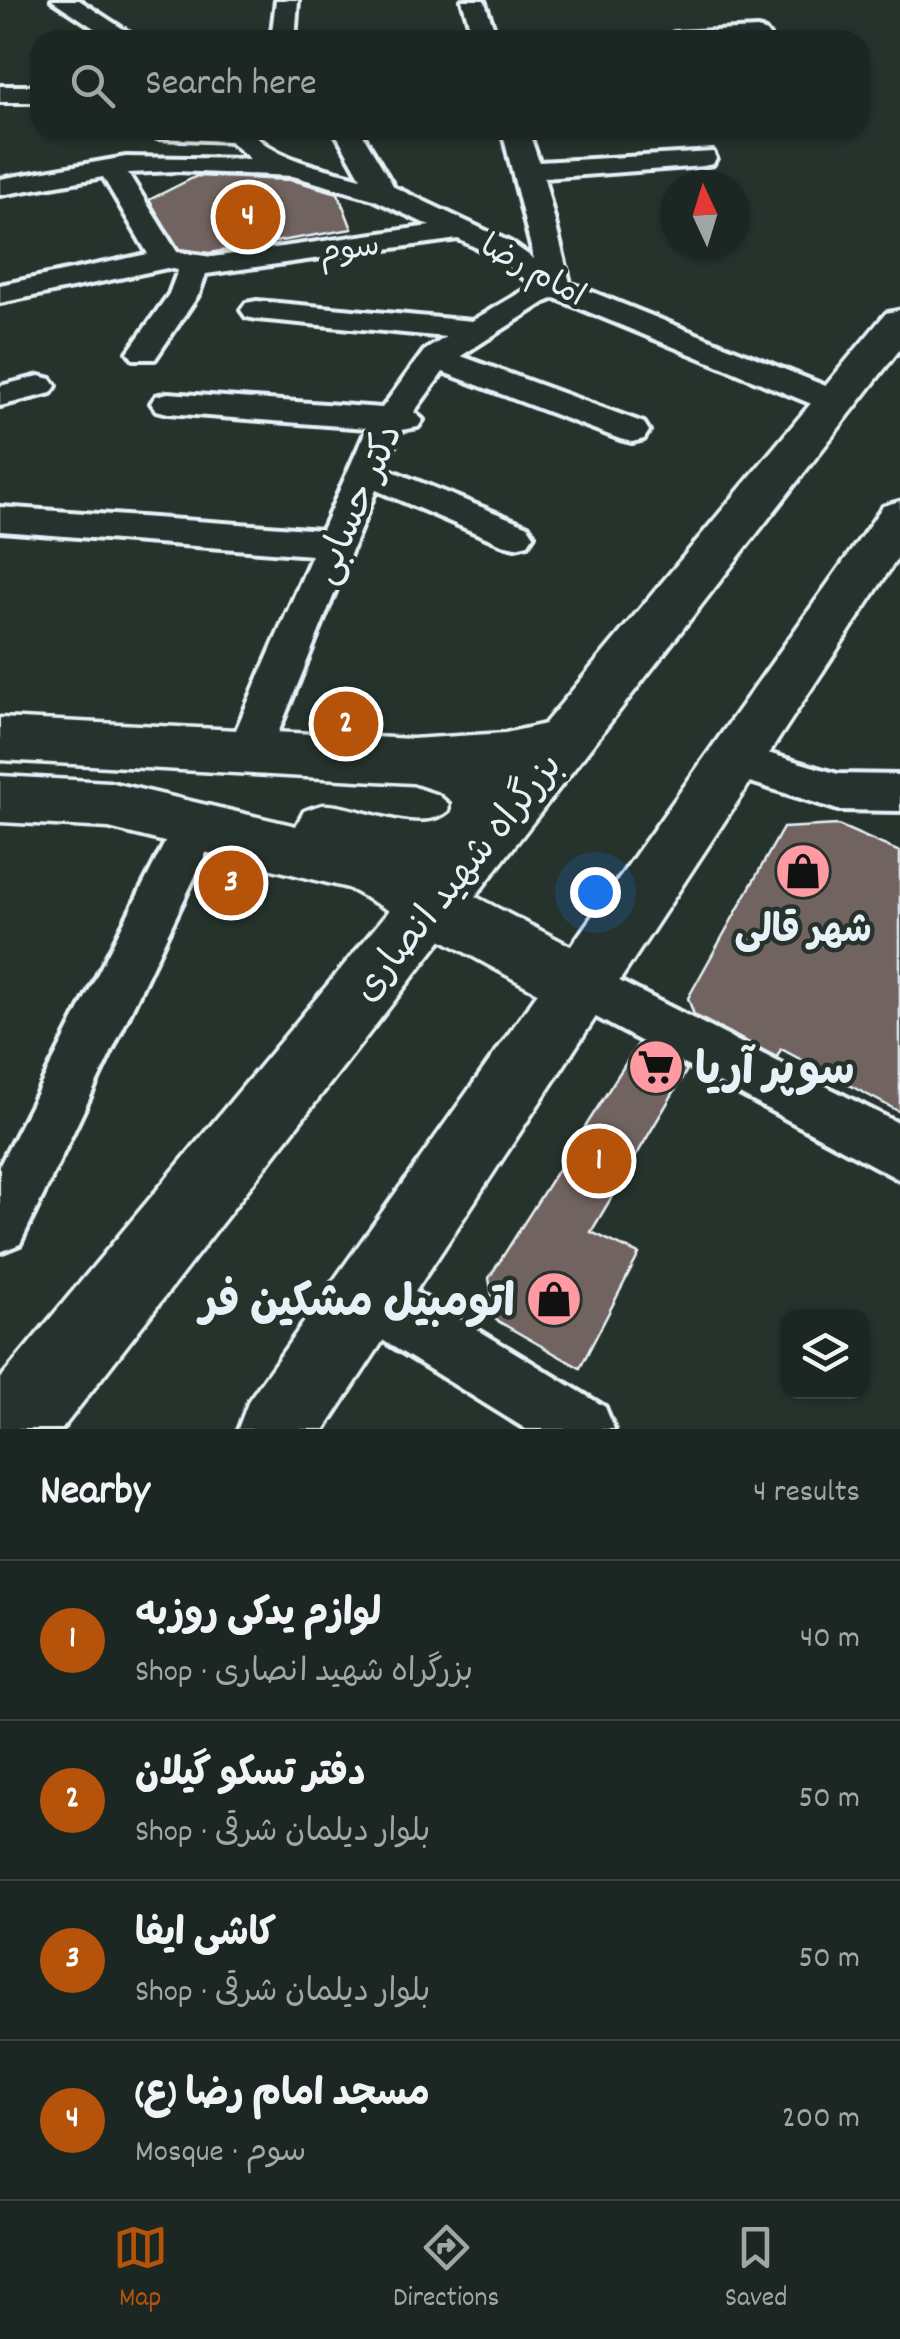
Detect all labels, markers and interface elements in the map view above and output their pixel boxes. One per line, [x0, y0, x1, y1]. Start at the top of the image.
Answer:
search box [30, 30, 870, 140]
icon: search [65, 58, 120, 113]
text: Search here [145, 58, 317, 113]
north arrow [660, 170, 750, 260]
pin: 4 [216, 180, 280, 254]
street label: سوم [316, 225, 383, 279]
street label: امام رضا [470, 226, 593, 321]
street label: دکتر حسابی [300, 416, 420, 594]
pin: 2 [314, 686, 378, 762]
street label: بزرگراه شهید انصاری [342, 743, 578, 1016]
shop icon: شهر قالی [773, 841, 833, 901]
pin: 3 [198, 846, 264, 920]
your location [570, 867, 621, 918]
place label: شهر قالی [734, 906, 872, 961]
supermarket icon: سوپر آریا [626, 1037, 686, 1097]
place label: سوپر آریا [695, 1042, 855, 1106]
pin: 1 [566, 1124, 632, 1198]
shop icon: اتومبیل مشکین فر [524, 1269, 584, 1329]
place label: اتومبیل مشکین فر [196, 1274, 515, 1338]
map controls [780, 1309, 870, 1399]
button: layers [780, 1309, 870, 1399]
text: Nearby [40, 1464, 150, 1524]
text: 4 results [753, 1471, 860, 1517]
text: لوازم یدکی روزبه [135, 1589, 381, 1644]
text: 1 [69, 1617, 76, 1663]
text: 40 m [800, 1617, 860, 1663]
text: Shop · بزرگراه شهید انصاری [135, 1651, 473, 1697]
text: دفتر تسکو گیلان [135, 1749, 366, 1804]
text: 2 [66, 1777, 79, 1823]
text: 50 m [798, 1777, 860, 1823]
text: Shop · بلوار دیلمان شرقی [135, 1811, 430, 1857]
text: کاشی ایفا [135, 1909, 276, 1964]
text: 3 [65, 1937, 80, 1983]
text: 50 m [798, 1937, 860, 1983]
text: Shop · بلوار دیلمان شرقی [135, 1971, 430, 2017]
text: مسجد امام رضا (ع) [135, 2069, 430, 2124]
text: 4 [66, 2097, 79, 2143]
text: 200 m [782, 2097, 860, 2143]
text: Mosque · سوم [135, 2131, 306, 2177]
tab: Map [113, 2220, 168, 2320]
tab: Directions [393, 2220, 499, 2320]
tab: Saved [725, 2220, 787, 2320]

